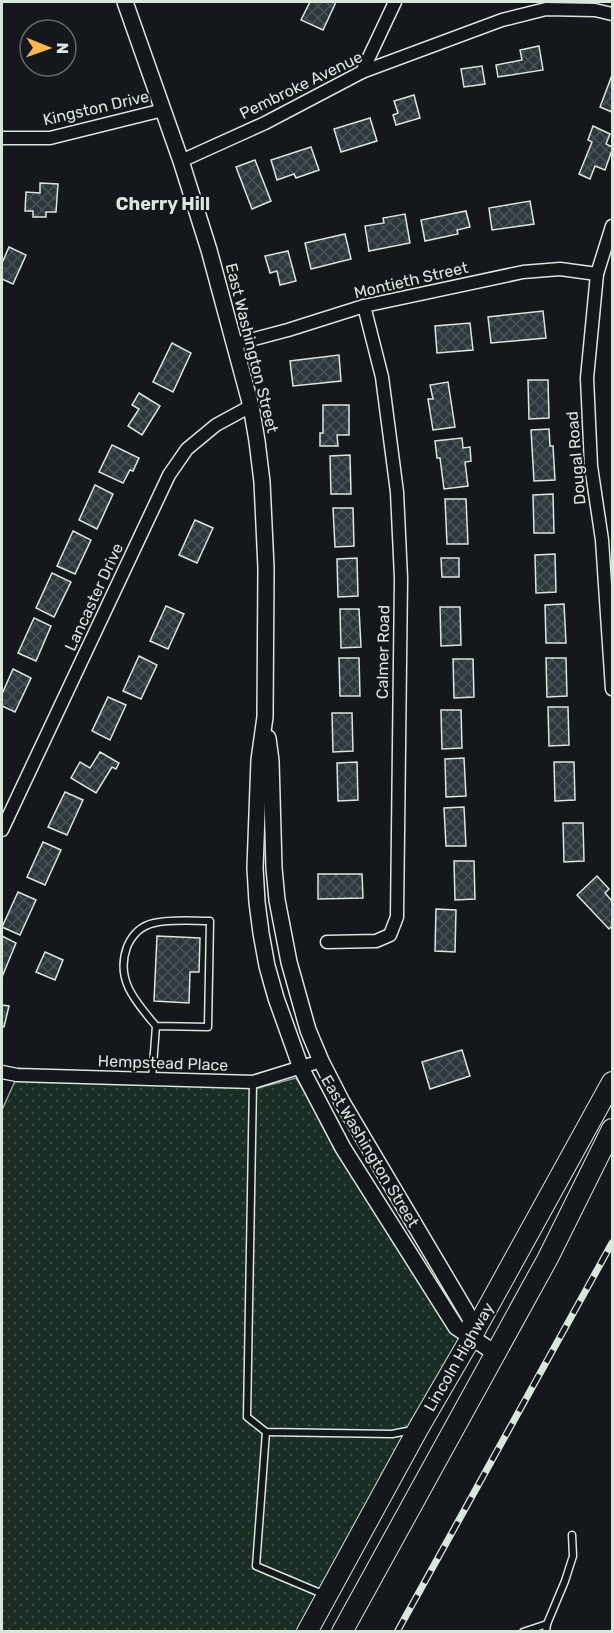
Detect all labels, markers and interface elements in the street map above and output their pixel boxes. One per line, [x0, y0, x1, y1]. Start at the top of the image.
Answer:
north arrow [18, 18, 78, 78]
text: N [53, 42, 72, 54]
street label: Pembroke Avenue [236, 47, 366, 123]
street label: Kingston Drive [41, 87, 151, 129]
district label: Cherry Hill [116, 193, 210, 215]
street label: Montieth Street [352, 258, 470, 302]
street label: East Washington Street [222, 261, 282, 435]
street label: Dougal Road [562, 410, 590, 506]
street label: Lancaster Drive [61, 540, 127, 654]
street label: Calmer Road [373, 605, 393, 699]
street label: Hempstead Place [97, 1051, 229, 1075]
street label: East Washington Street [317, 1071, 423, 1231]
street label: Lincoln Highway [420, 1299, 498, 1415]

